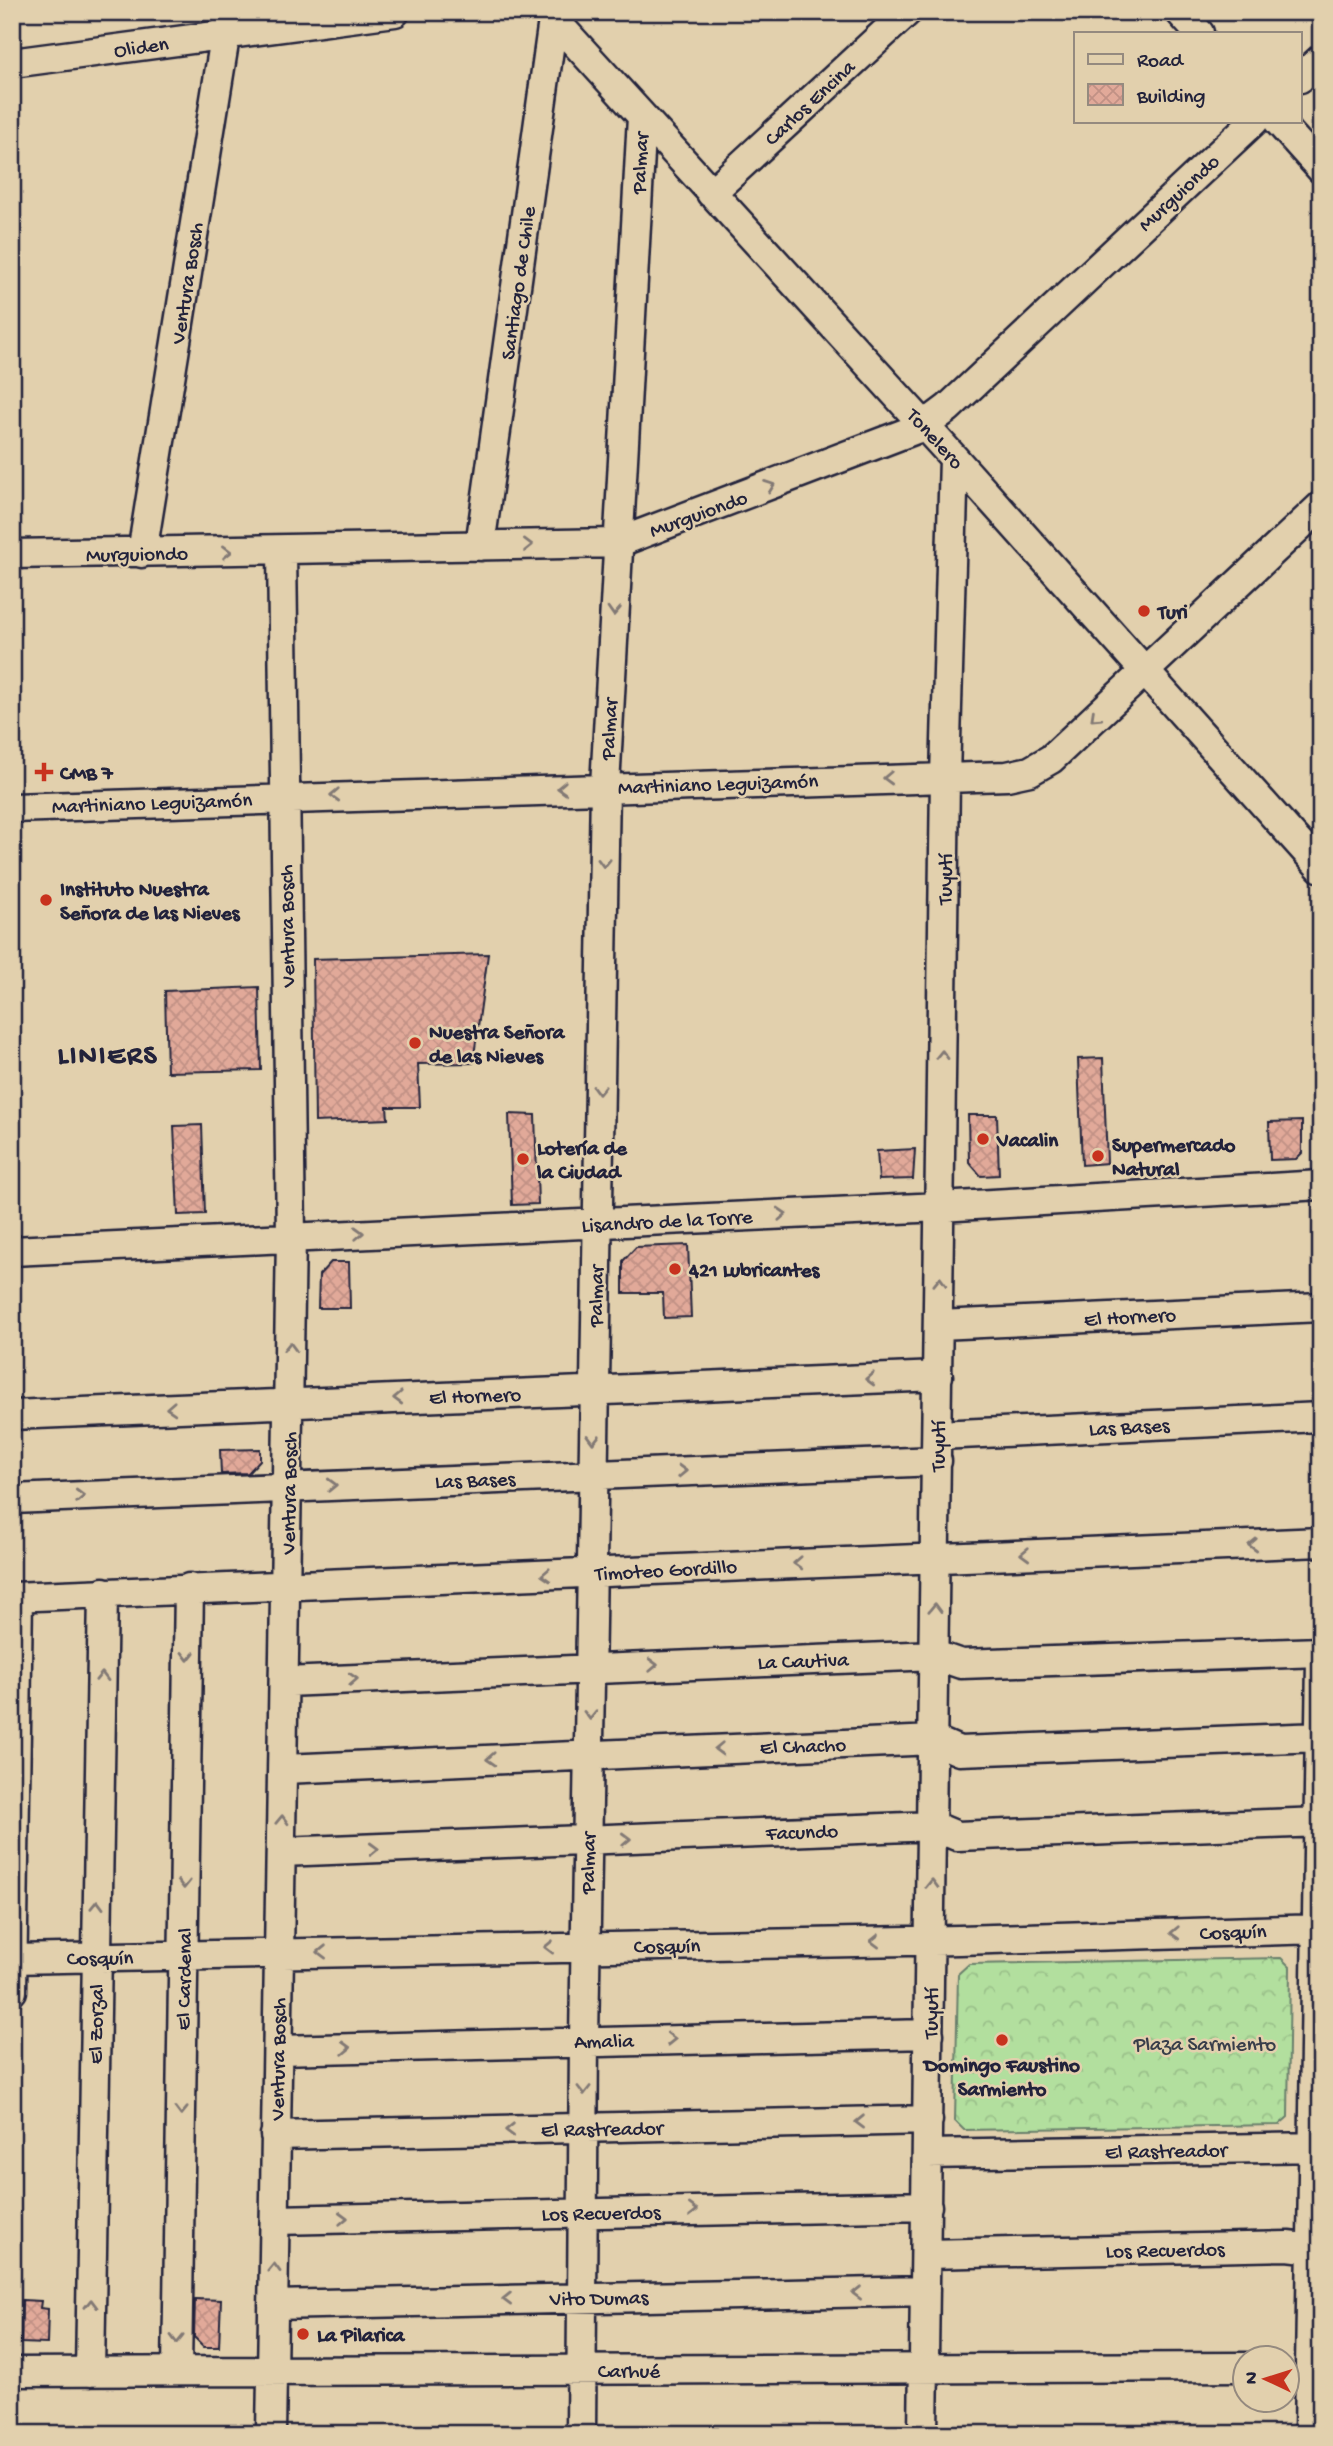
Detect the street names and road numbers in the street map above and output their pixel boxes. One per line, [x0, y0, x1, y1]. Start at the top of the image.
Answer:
street label: Oliden [113, 33, 170, 66]
street label: Carlos Encina [761, 55, 863, 153]
street label: Palmar [628, 130, 657, 196]
street label: Murguiondo [1134, 150, 1226, 239]
street label: Santiago de Chile [497, 204, 544, 362]
street label: Ventura Bosch [167, 221, 211, 347]
street label: Tonelero [899, 404, 967, 476]
street label: Murguiondo [647, 487, 752, 546]
street label: Murguiondo [86, 543, 189, 570]
street label: Palmar [597, 696, 626, 762]
street label: Martiniano Leguizamón [618, 771, 819, 802]
street label: Martiniano Leguizamón [52, 790, 253, 821]
street label: Tuyutí [935, 853, 960, 906]
street label: Ventura Bosch [276, 864, 303, 989]
street label: Lisandro de la Torre [581, 1206, 755, 1240]
street label: Palmar [585, 1263, 612, 1328]
street label: El Hornero [1084, 1305, 1177, 1334]
street label: El Hornero [429, 1384, 522, 1413]
street label: Las Bases [1088, 1415, 1171, 1444]
street label: Tuyutí [928, 1420, 953, 1473]
street label: Ventura Bosch [278, 1431, 305, 1556]
street label: Las Bases [434, 1469, 517, 1496]
street label: Timoteo Gordillo [593, 1556, 738, 1589]
street label: La Cautiva [757, 1649, 850, 1678]
street label: El Chacho [760, 1734, 847, 1762]
street label: Facundo [764, 1821, 839, 1848]
street label: Palmar [577, 1830, 604, 1895]
street label: Cosquín [1199, 1921, 1267, 1948]
street label: El Cardenal [173, 1928, 200, 2031]
street label: Cosquín [633, 1935, 701, 1962]
street label: Cosquín [66, 1947, 134, 1974]
street label: El Zorzal [85, 1984, 112, 2064]
street label: Tuyutí [921, 1987, 946, 2040]
street label: Ventura Bosch [267, 1997, 294, 2122]
street label: Amalia [574, 2030, 636, 2057]
street label: El Rastreador [541, 2118, 665, 2145]
street label: El Rastreador [1105, 2140, 1229, 2167]
street label: Los Recuerdos [541, 2202, 662, 2229]
street label: Los Recuerdos [1105, 2239, 1226, 2266]
street label: Vito Dumas [549, 2287, 650, 2314]
street label: Carhué [598, 2361, 661, 2386]

